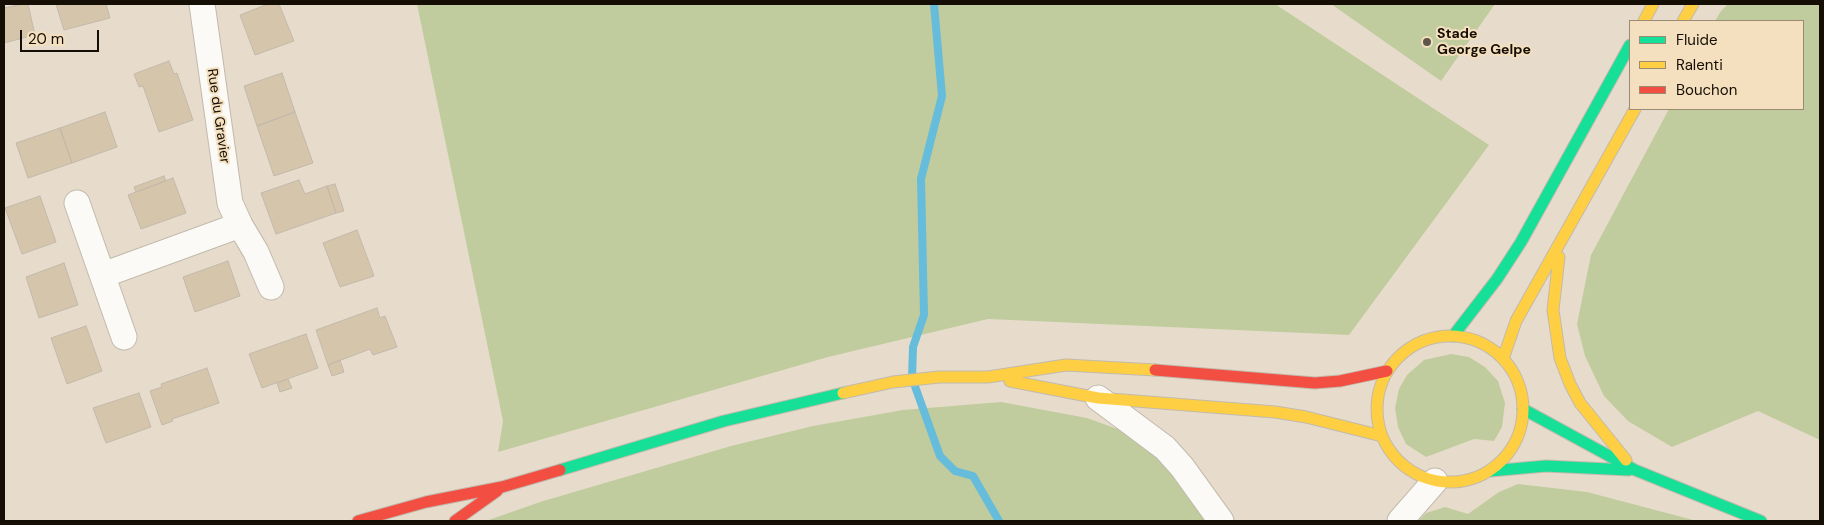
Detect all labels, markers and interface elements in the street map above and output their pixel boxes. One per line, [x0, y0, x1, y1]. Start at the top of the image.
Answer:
scale bar [22, 20, 101, 52]
legend [1629, 20, 1804, 110]
place label: Stade George Gelpe [1437, 26, 1531, 58]
text: 20 m [28, 29, 64, 49]
text: Fluide [1676, 30, 1718, 50]
marker: Stade George Gelpe [1421, 36, 1433, 48]
text: Ralenti [1676, 55, 1723, 75]
street label: Rue du Gravier [203, 68, 233, 164]
text: Bouchon [1676, 80, 1737, 100]

